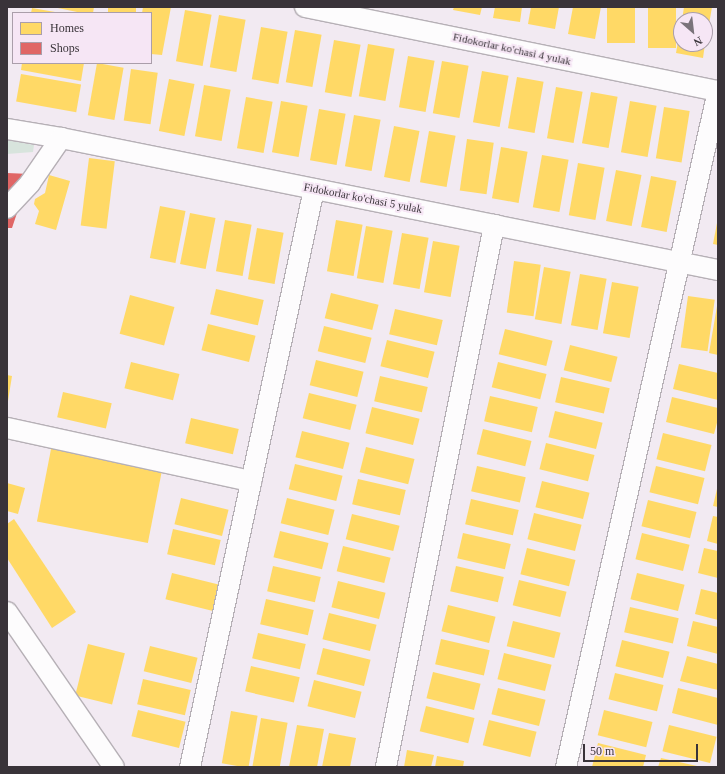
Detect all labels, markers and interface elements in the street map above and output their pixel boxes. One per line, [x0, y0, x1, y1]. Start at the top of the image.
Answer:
legend [12, 12, 152, 64]
north arrow [673, 12, 713, 52]
text: Homes [50, 21, 84, 35]
street label: Fidokorlar ko'chasi 4 yulak [452, 30, 572, 68]
text: N [692, 35, 704, 49]
text: Shops [50, 41, 79, 55]
street label: Fidokorlar ko'chasi 5 yulak [303, 180, 423, 216]
scale bar [585, 736, 700, 762]
text: 50 m [590, 744, 614, 758]

